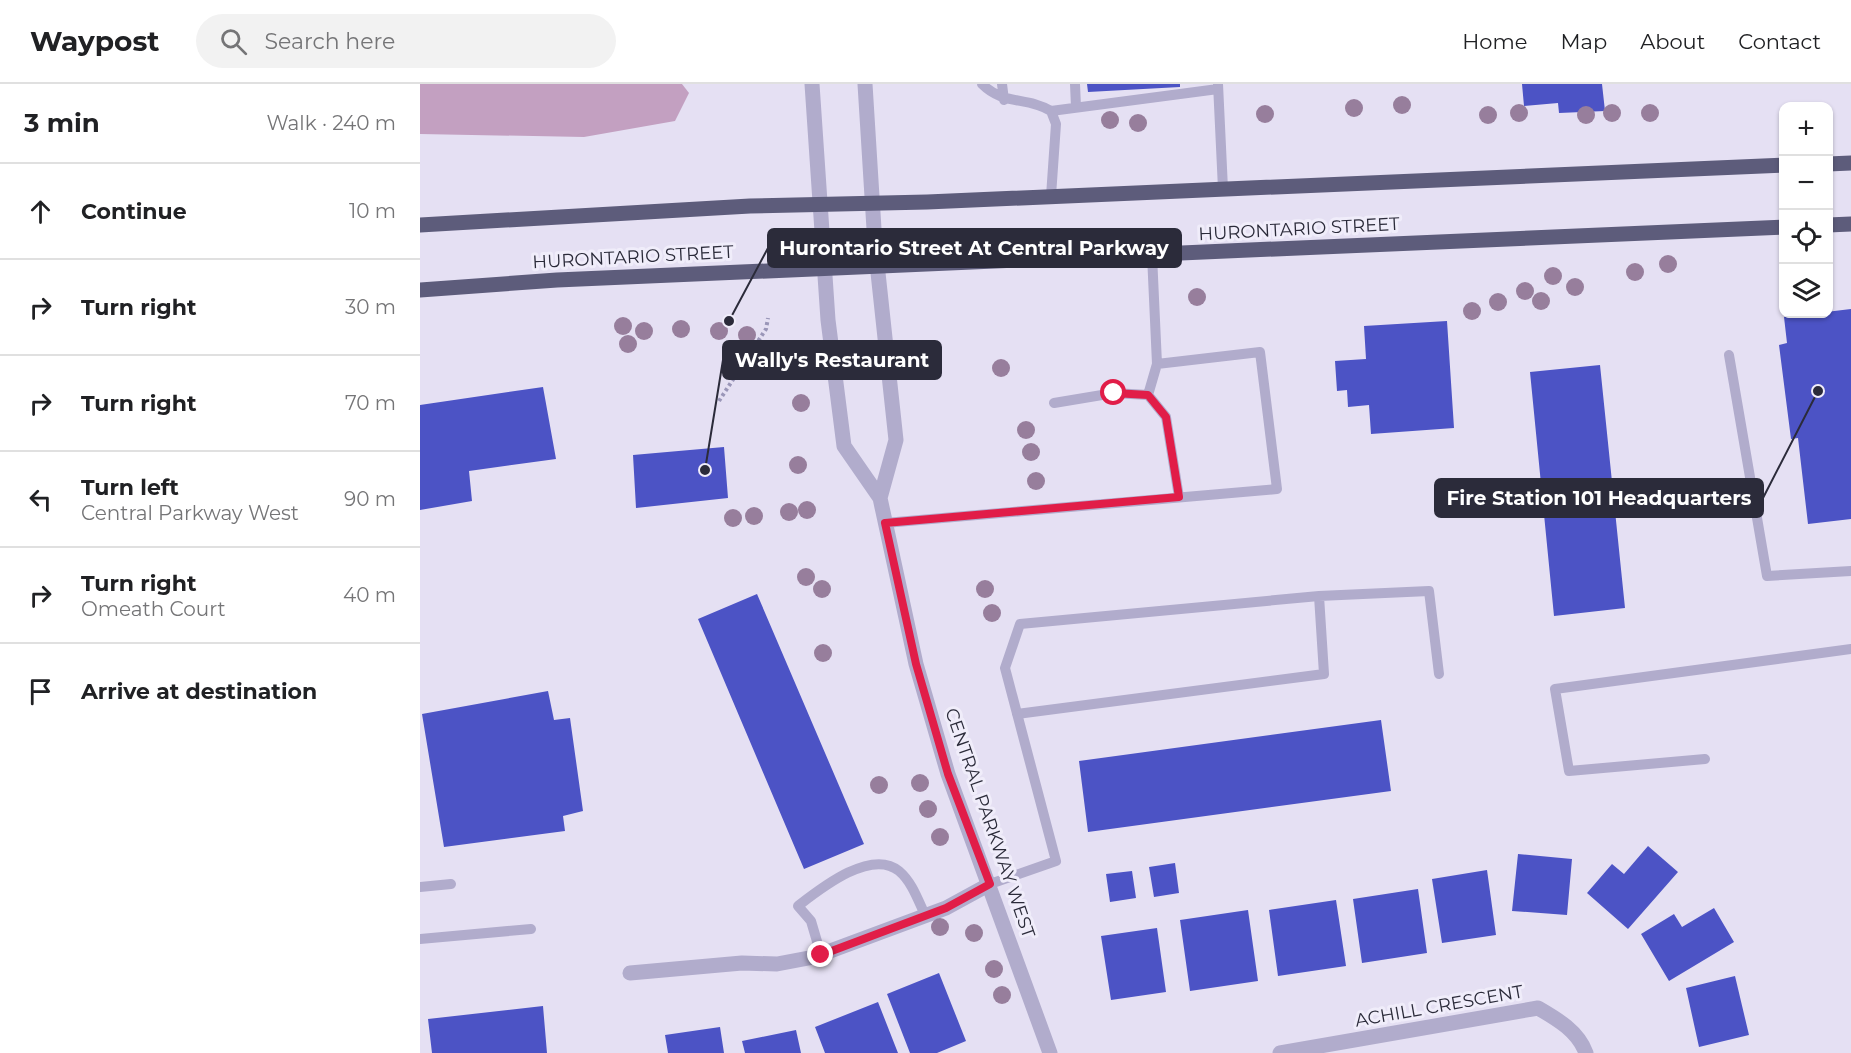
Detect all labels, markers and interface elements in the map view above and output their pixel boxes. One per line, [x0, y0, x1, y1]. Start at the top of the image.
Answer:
search box [196, 14, 616, 68]
text: Waypost [30, 24, 160, 58]
icon: search [217, 25, 250, 58]
text: Search here [265, 28, 395, 55]
text: Home [1462, 29, 1527, 54]
text: Map [1560, 29, 1607, 54]
text: About [1640, 29, 1705, 54]
text: Contact [1738, 29, 1821, 54]
map controls [1779, 102, 1833, 318]
button: + [1779, 102, 1833, 156]
text: 3 min [24, 107, 100, 139]
text: Walk · 240 m [266, 111, 396, 135]
button: − [1779, 156, 1833, 210]
icon: ahead [24, 195, 57, 228]
text: Continue [81, 198, 187, 225]
text: 10 m [349, 199, 396, 223]
button: locate [1779, 210, 1833, 264]
street label: HURONTARIO STREET [1198, 213, 1401, 245]
callout: Hurontario Street At Central Parkway [768, 229, 1181, 267]
text: Hurontario Street At Central Parkway [779, 236, 1170, 260]
street label: HURONTARIO STREET [532, 241, 735, 273]
button: layers [1779, 264, 1833, 318]
icon: right [24, 291, 57, 324]
text: Turn right [81, 294, 196, 321]
text: 30 m [345, 295, 396, 319]
callout: Wally's Restaurant [723, 341, 941, 379]
text: Wally's Restaurant [735, 348, 930, 372]
route start [1100, 379, 1126, 405]
icon: right [24, 387, 57, 420]
text: Turn right [81, 390, 196, 417]
text: 70 m [345, 391, 396, 415]
text: Turn left [81, 474, 179, 501]
callout: Fire Station 101 Headquarters [1435, 479, 1763, 517]
icon: left [24, 483, 57, 516]
text: Fire Station 101 Headquarters [1447, 486, 1752, 510]
text: 90 m [344, 487, 396, 511]
text: Central Parkway West [81, 501, 299, 525]
text: Turn right [81, 570, 196, 597]
icon: right [24, 579, 57, 612]
text: 40 m [343, 583, 396, 607]
text: Omeath Court [81, 597, 226, 621]
icon: arrive [24, 675, 57, 708]
text: Arrive at destination [81, 678, 317, 705]
street label: CENTRAL PARKWAY WEST [940, 705, 1040, 941]
route end [807, 941, 833, 967]
street label: ACHILL CRESCENT [1353, 980, 1525, 1032]

